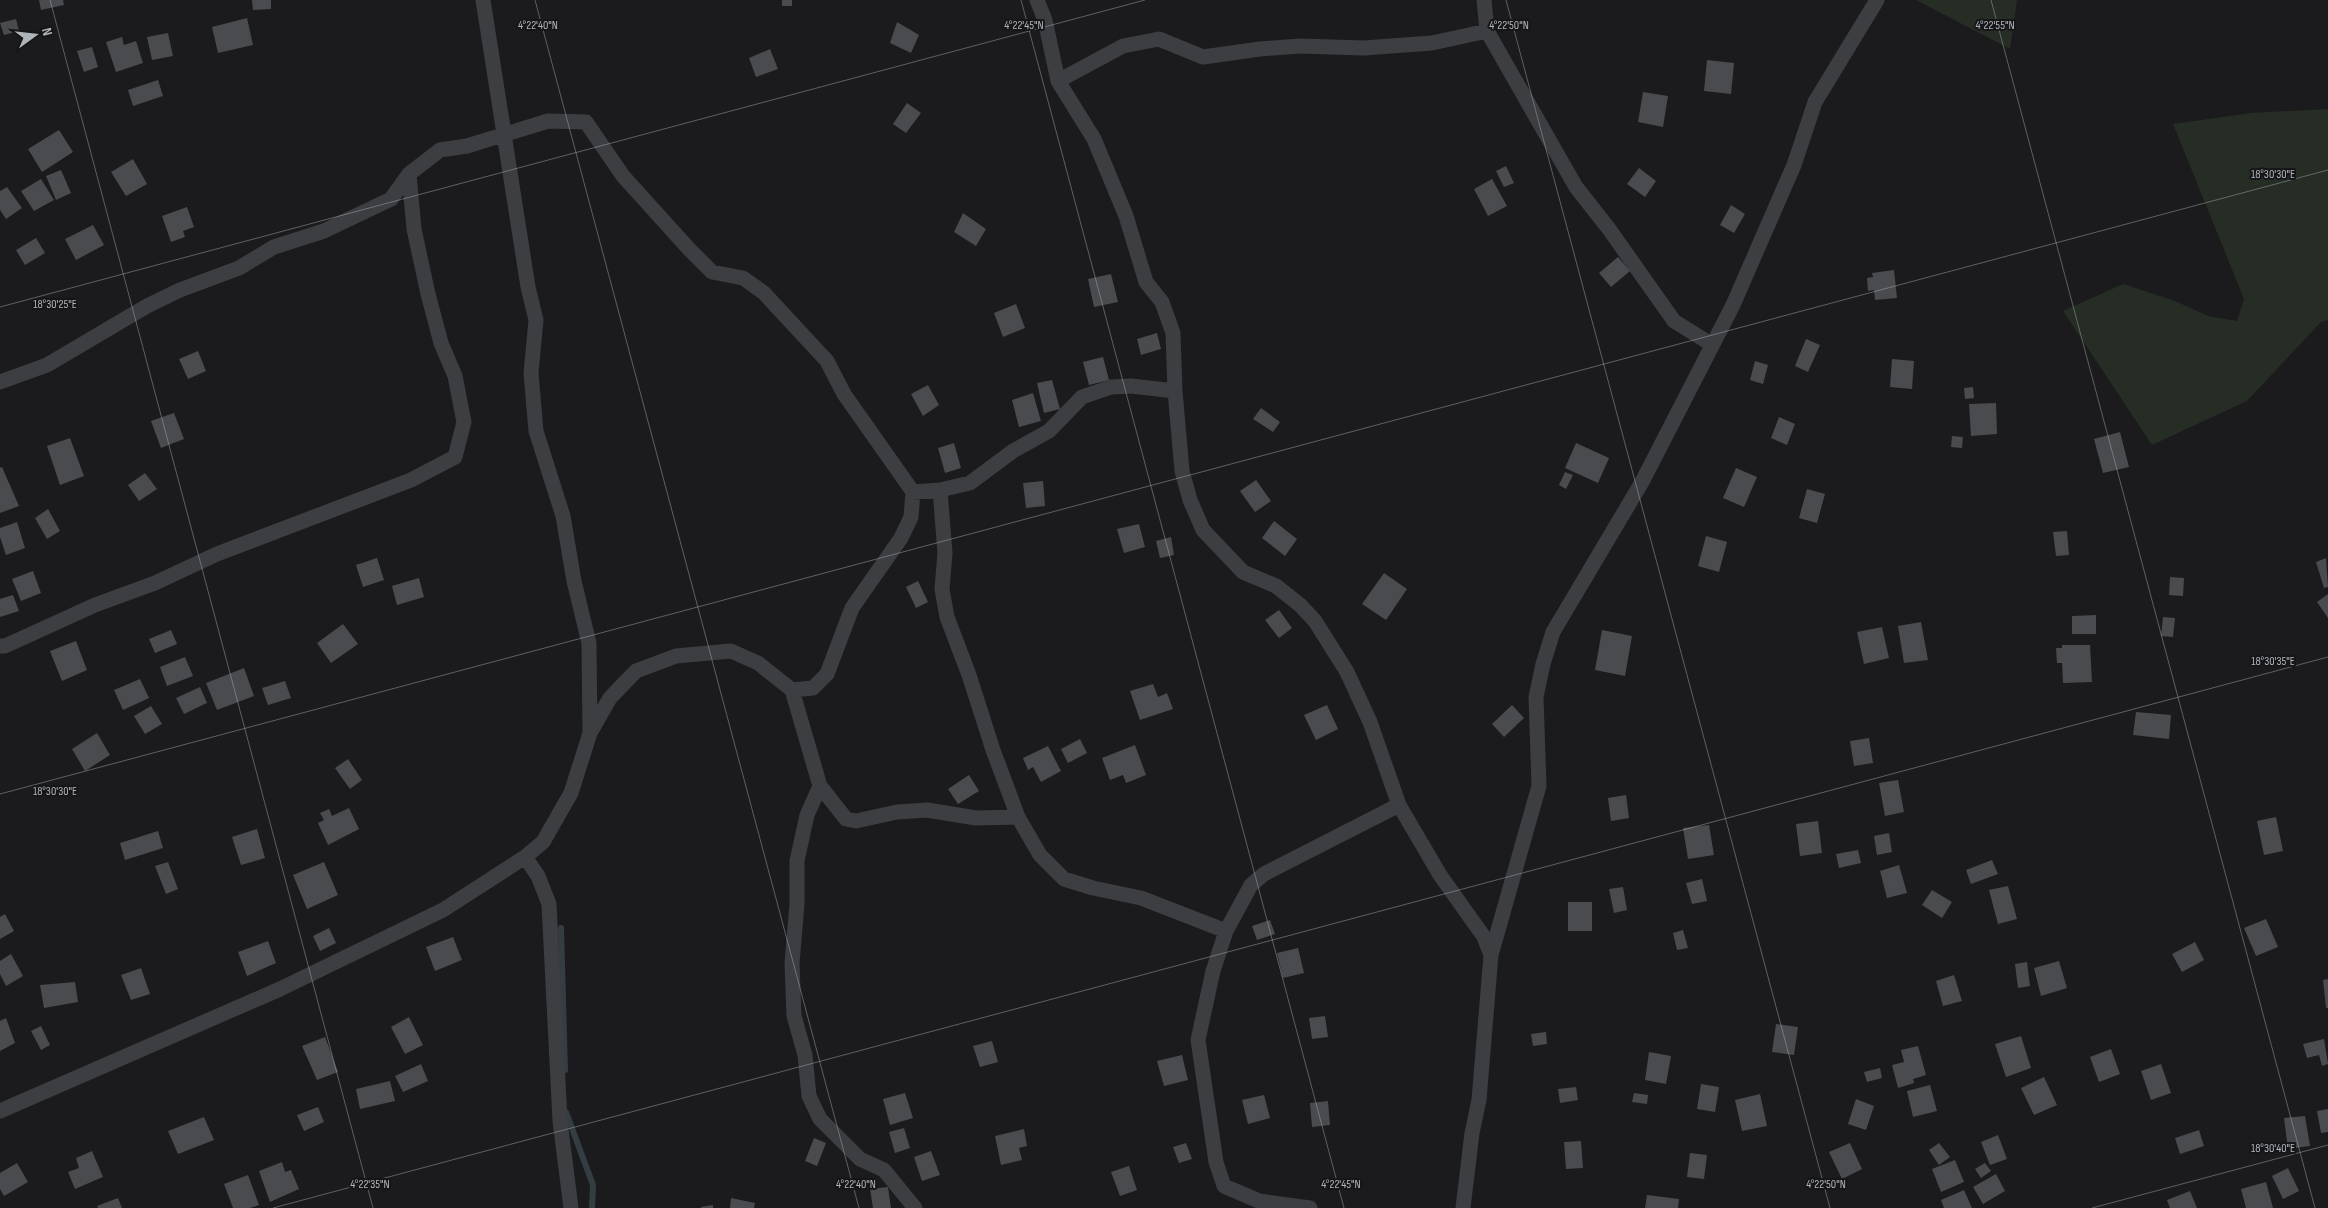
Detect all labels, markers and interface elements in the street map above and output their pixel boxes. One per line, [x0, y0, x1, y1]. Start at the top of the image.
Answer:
north arrow [10, 10, 60, 60]
text: 4°22'40"N [518, 18, 558, 33]
text: 4°22'45"N [1004, 18, 1044, 33]
text: 4°22'50"N [1489, 18, 1529, 33]
text: 4°22'55"N [1975, 18, 2015, 33]
text: N [38, 26, 56, 38]
text: 18°30'30"E [2251, 167, 2295, 182]
text: 18°30'25"E [33, 297, 77, 312]
text: 18°30'35"E [2251, 654, 2295, 669]
text: 18°30'30"E [33, 784, 77, 799]
text: 18°30'40"E [2251, 1141, 2295, 1156]
text: 4°22'35"N [350, 1177, 390, 1192]
text: 4°22'40"N [836, 1177, 876, 1192]
text: 4°22'45"N [1321, 1177, 1361, 1192]
text: 4°22'50"N [1806, 1177, 1846, 1192]

